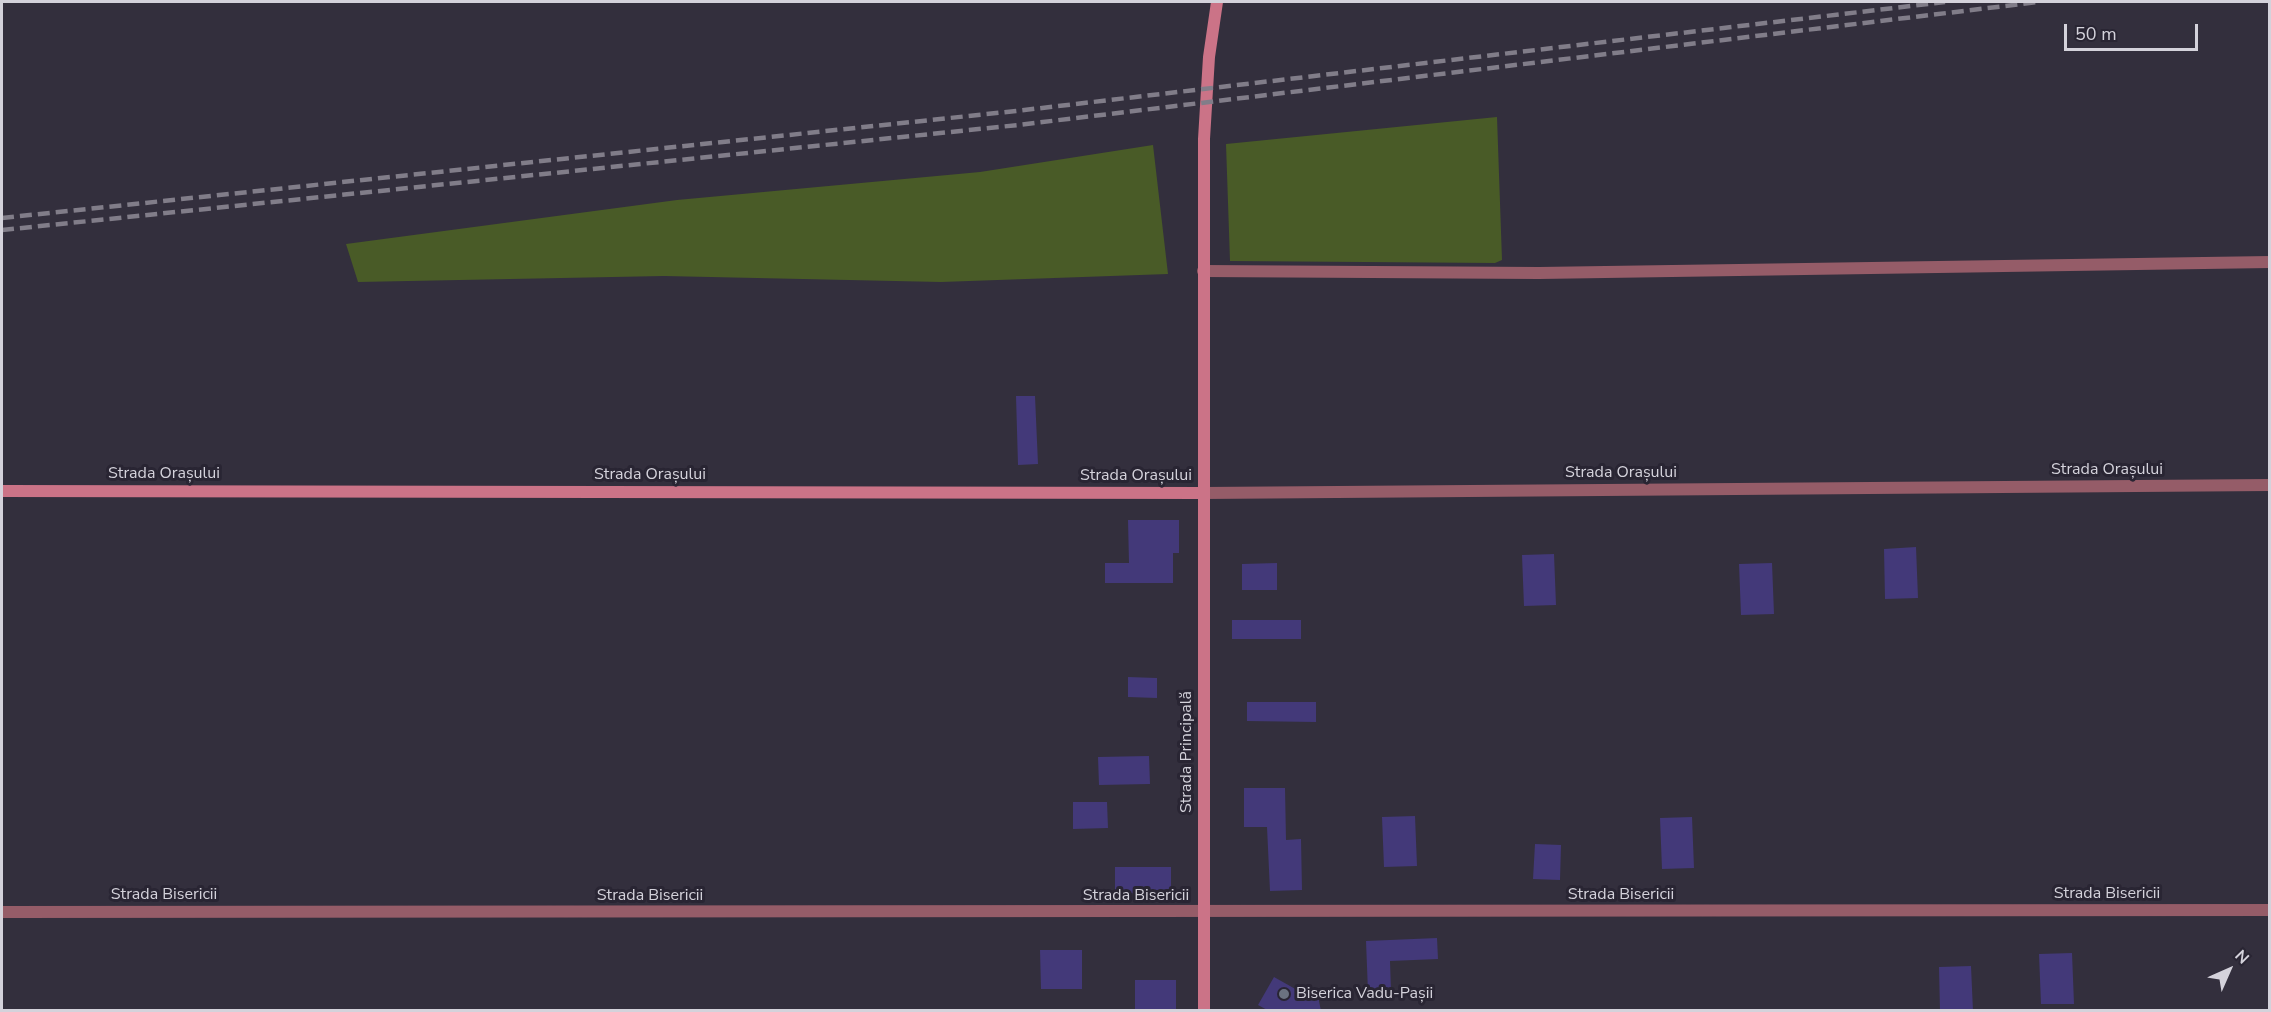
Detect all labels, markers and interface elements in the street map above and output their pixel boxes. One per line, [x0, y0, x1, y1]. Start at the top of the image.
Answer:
scale bar [2067, 12, 2200, 50]
text: 50 m [2075, 22, 2117, 46]
street label: Strada Orașului [2051, 460, 2163, 480]
street label: Strada Orașului [1565, 463, 1677, 483]
street label: Strada Orașului [108, 464, 220, 484]
street label: Strada Orașului [594, 465, 706, 485]
street label: Strada Orașului [1080, 466, 1192, 486]
street label: Strada Principală [1177, 691, 1197, 813]
street label: Strada Bisericii [2054, 884, 2160, 904]
street label: Strada Bisericii [111, 885, 217, 905]
street label: Strada Bisericii [1568, 885, 1674, 905]
street label: Strada Bisericii [597, 886, 703, 906]
street label: Strada Bisericii [1083, 886, 1189, 906]
north arrow [2199, 940, 2259, 1000]
text: N [2230, 945, 2254, 969]
place label: Biserica Vadu-Pașii [1296, 984, 1433, 1004]
marker: Biserica Vadu-Pașii [1277, 987, 1291, 1001]

